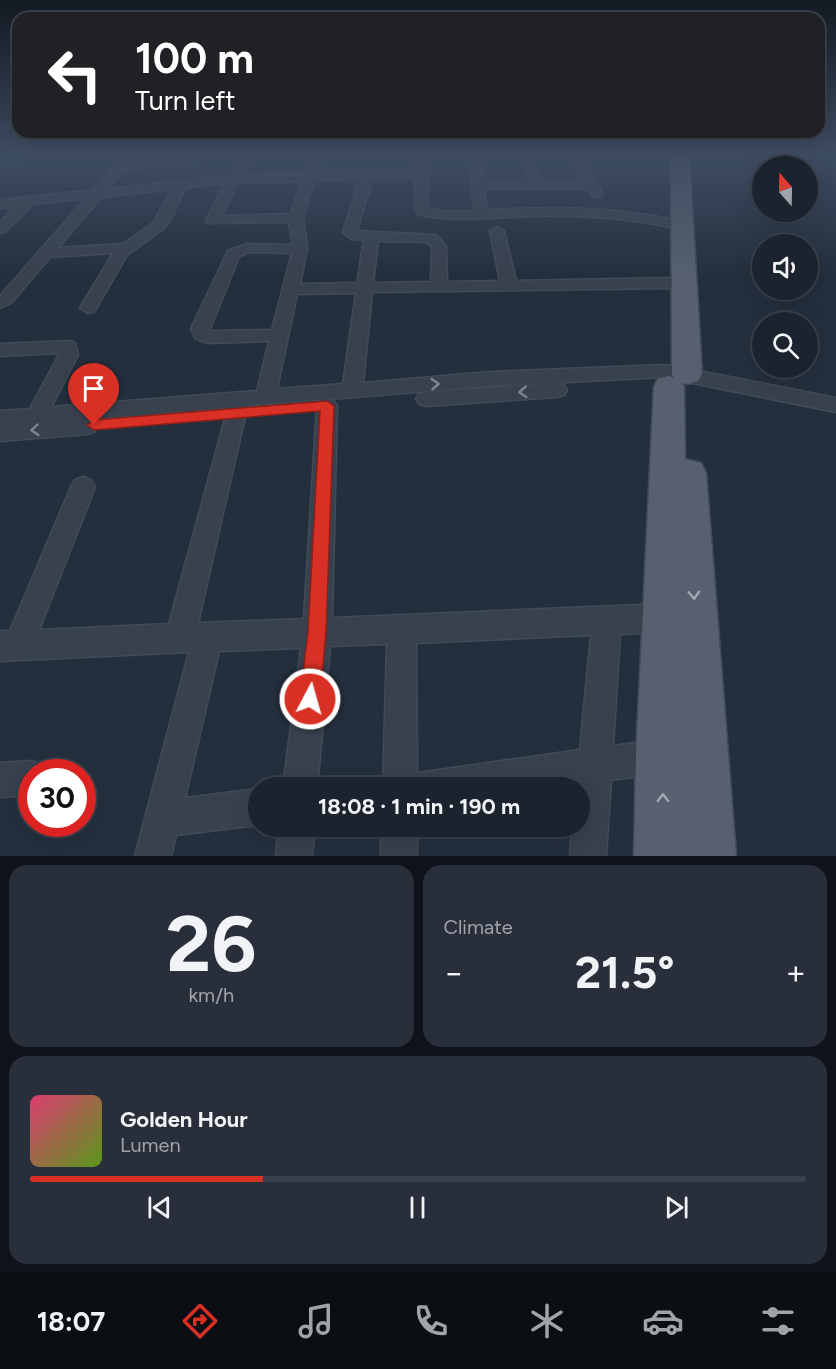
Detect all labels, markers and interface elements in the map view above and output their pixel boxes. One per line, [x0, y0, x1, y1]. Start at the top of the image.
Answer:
text: 100 m [135, 33, 254, 84]
icon: left [36, 36, 114, 114]
text: Turn left [135, 84, 235, 117]
north arrow [752, 156, 818, 222]
map controls [752, 156, 818, 378]
button: sound [752, 234, 818, 300]
button: search [752, 312, 818, 378]
pin [68, 363, 119, 425]
icon: arrive [77, 372, 110, 405]
one-way arrow [431, 377, 440, 390]
one-way arrow [518, 385, 527, 398]
one-way arrow [31, 423, 40, 436]
one-way arrow [688, 591, 701, 600]
position arrow [278, 667, 342, 731]
speed limit sign: 30 [18, 759, 96, 837]
text: 18:08 · 1 min · 190 m [318, 793, 520, 820]
one-way arrow [657, 793, 669, 802]
text: 26 [166, 897, 256, 991]
text: Climate [444, 915, 513, 939]
text: 21.5° [575, 945, 674, 999]
text: − [444, 953, 464, 992]
text: + [785, 953, 806, 992]
text: km/h [188, 983, 234, 1007]
text: Golden Hour [120, 1106, 248, 1133]
text: Lumen [120, 1133, 181, 1157]
icon: previous [143, 1191, 176, 1224]
icon: pause [401, 1191, 434, 1224]
icon: next [660, 1191, 693, 1224]
icon: directions [179, 1300, 221, 1342]
icon: music [295, 1300, 337, 1342]
icon: phone [410, 1300, 452, 1342]
icon: climate [526, 1300, 568, 1342]
icon: car [642, 1300, 684, 1342]
icon: filters [757, 1300, 799, 1342]
text: 18:07 [37, 1305, 105, 1338]

